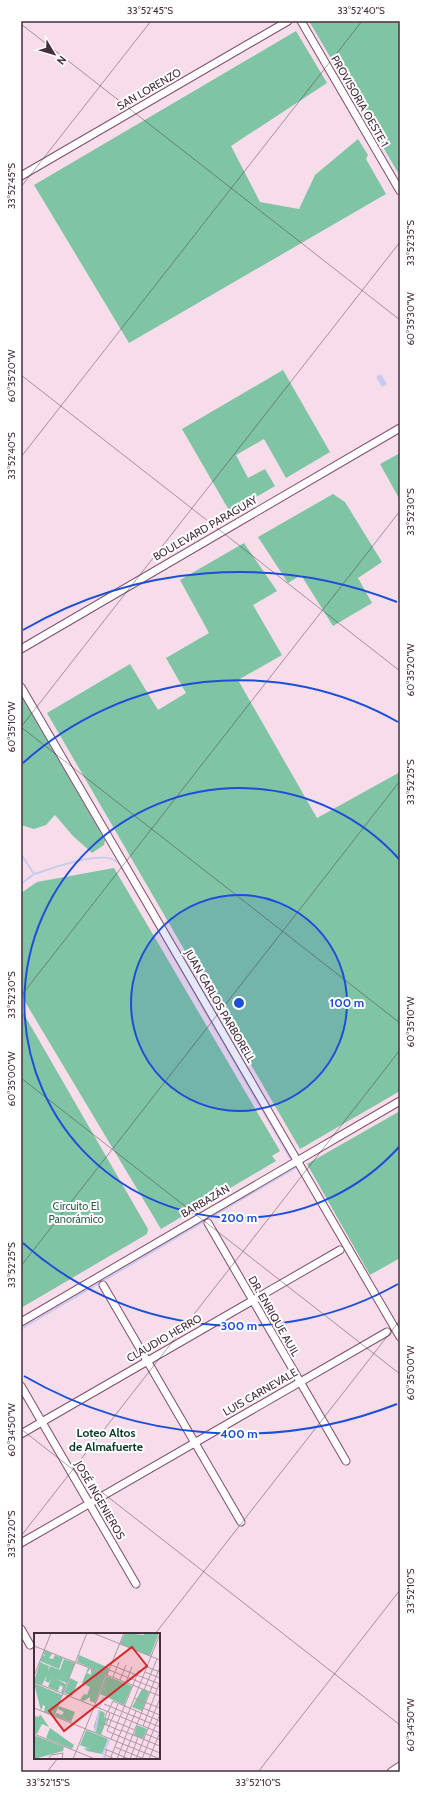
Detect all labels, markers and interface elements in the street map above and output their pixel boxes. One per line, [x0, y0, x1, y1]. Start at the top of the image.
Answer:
text: 33°52'45"S [127, 4, 173, 17]
text: 33°52'40"S [337, 4, 385, 17]
north arrow [34, 34, 74, 74]
text: N [54, 53, 70, 68]
street label: PROVISORIA OESTE 1 [328, 53, 392, 149]
street label: SAN LORENZO [114, 65, 184, 113]
text: 33°52'45"S [5, 163, 18, 209]
text: 33°52'35"S [404, 220, 417, 266]
text: 60°35'30"W [404, 292, 417, 346]
text: 60°35'20"W [5, 349, 18, 403]
text: 33°52'40"S [5, 432, 18, 480]
text: 33°52'30"S [404, 488, 417, 536]
street label: BOULEVARD PARAGUAY [150, 492, 260, 564]
text: 60°35'20"W [404, 643, 417, 697]
text: 60°35'10"W [5, 701, 18, 753]
text: 33°52'25"S [404, 759, 417, 805]
street label: JUAN CARLOS PARBORELL [181, 946, 258, 1066]
text: 33°52'30"S [5, 971, 18, 1019]
text: 100 m [330, 995, 364, 1010]
centre of rings [232, 996, 246, 1010]
text: 60°35'10"W [404, 996, 417, 1048]
text: 60°35'00"W [5, 1051, 18, 1106]
street label: BARBAZÁN [178, 1181, 232, 1221]
park label: Circuito El Panorámico [48, 1199, 104, 1226]
text: 200 m [221, 1210, 257, 1225]
text: 33°52'25"S [5, 1242, 18, 1288]
street label: DR. ENRIQUE AUIL [245, 1273, 303, 1359]
street label: CLAUDIO HERRO [124, 1311, 204, 1365]
text: 300 m [221, 1318, 257, 1333]
text: 60°35'00"W [404, 1345, 417, 1400]
street label: LUIS CARNEVALE [220, 1365, 300, 1419]
text: 60°34'50"W [5, 1403, 18, 1457]
district label: Loteo Altos de Almafuerte [69, 1425, 143, 1454]
text: 400 m [220, 1426, 258, 1441]
street label: JOSÉ INGENIEROS [71, 1457, 128, 1542]
text: 33°52'20"S [5, 1510, 18, 1558]
text: 33°52'10"S [404, 1568, 417, 1614]
inset map [34, 1633, 160, 1759]
text: 60°34'50"W [404, 1698, 417, 1752]
text: 33°52'15"S [26, 1776, 70, 1789]
text: 33°52'10"S [235, 1776, 281, 1789]

